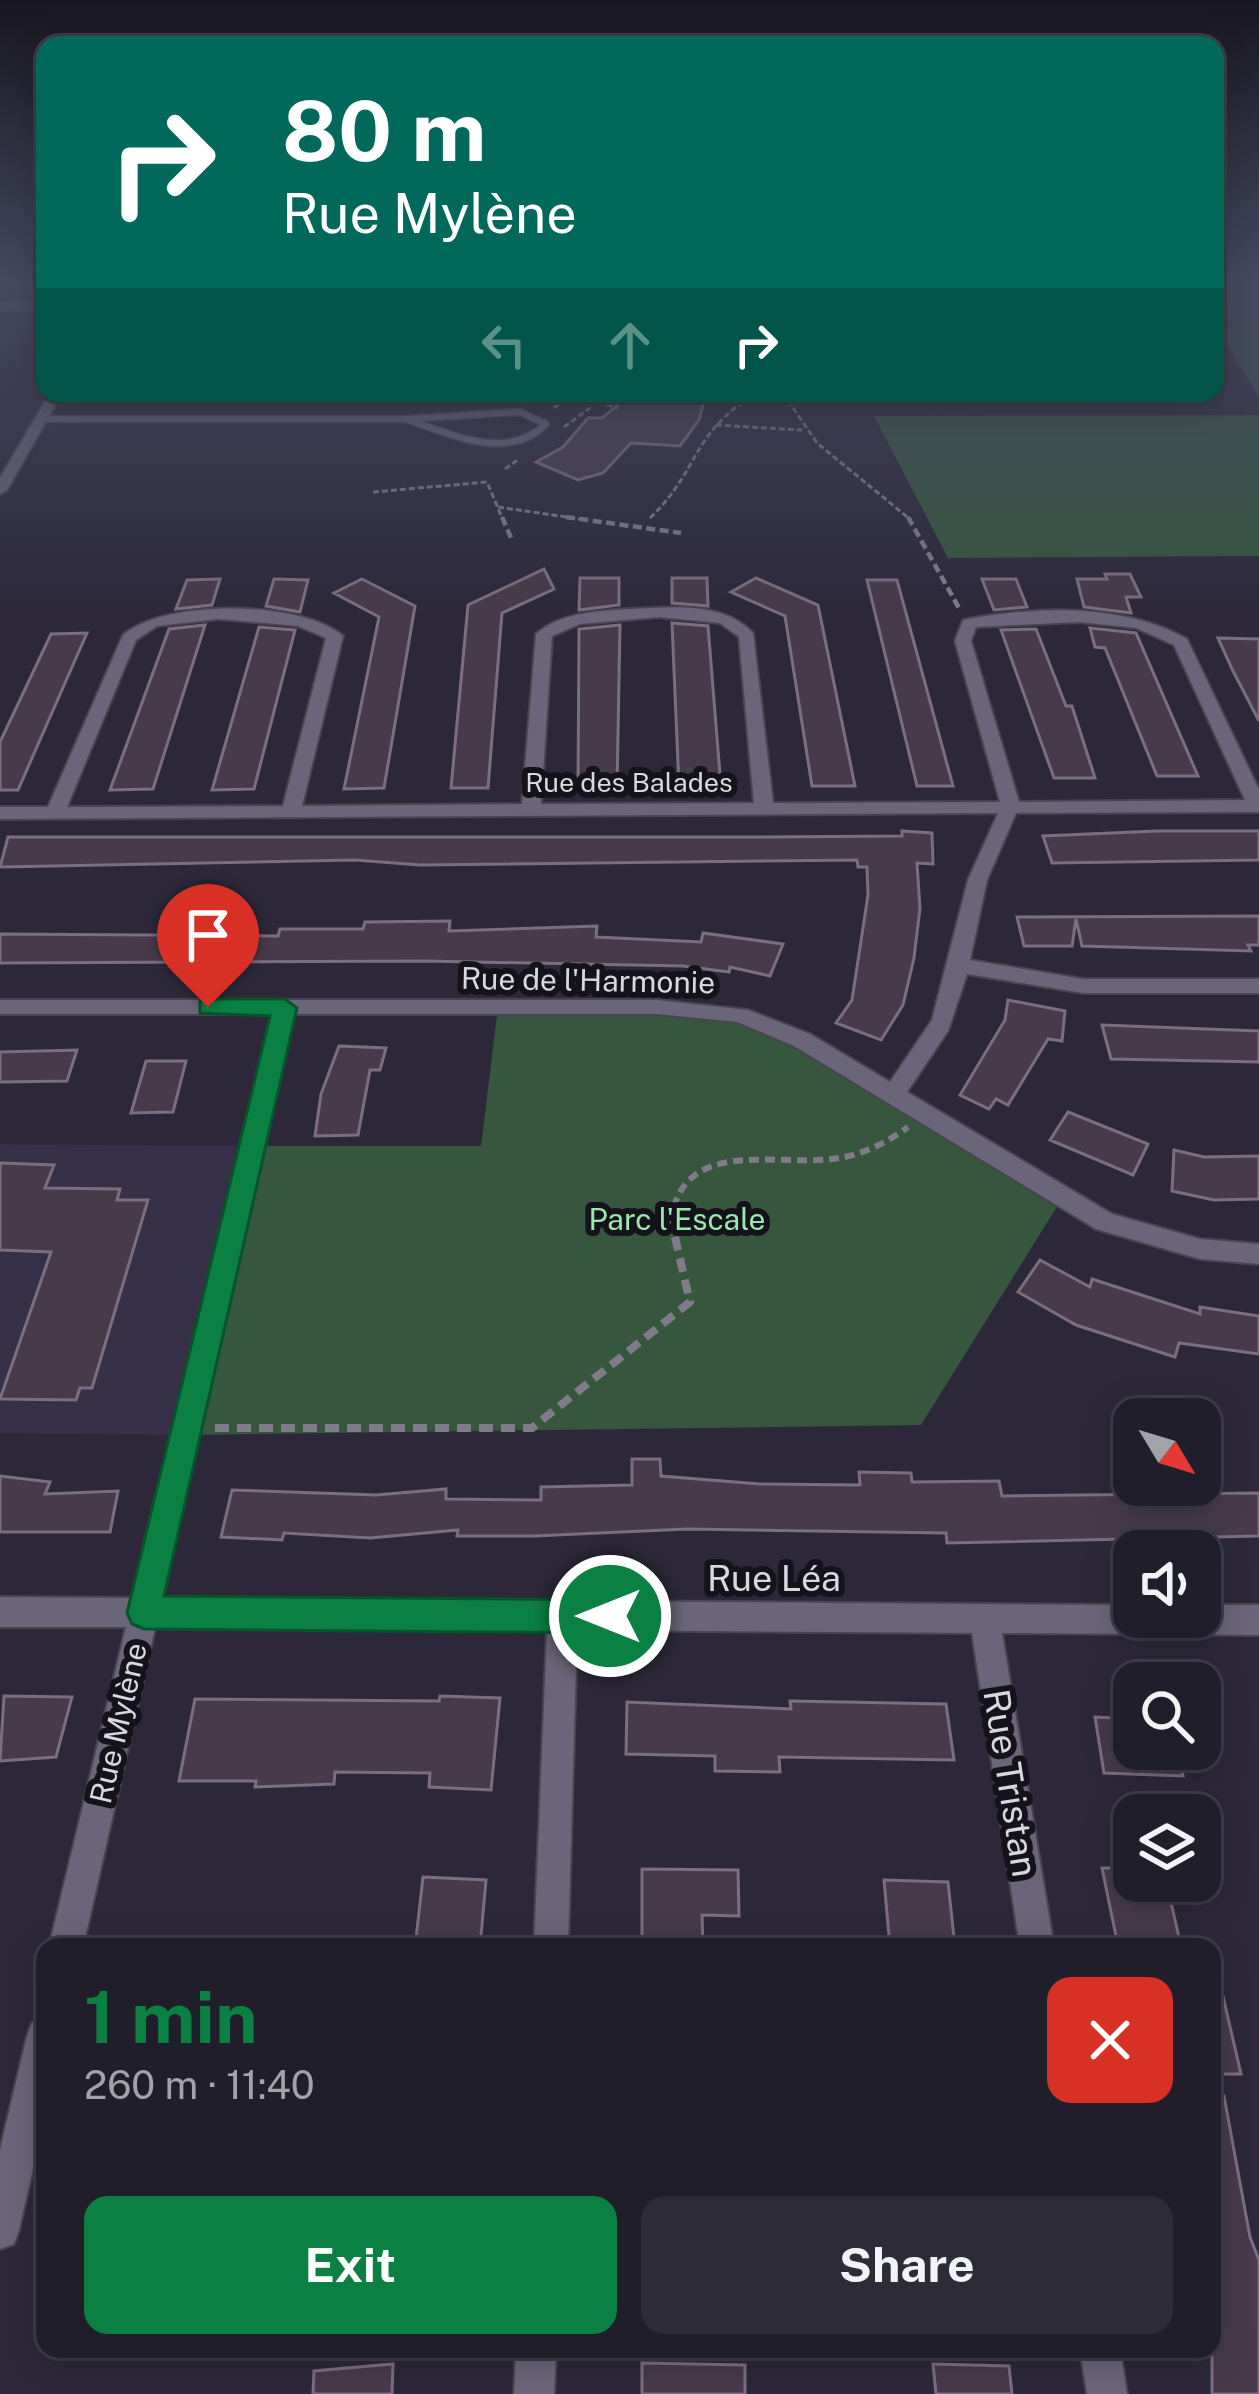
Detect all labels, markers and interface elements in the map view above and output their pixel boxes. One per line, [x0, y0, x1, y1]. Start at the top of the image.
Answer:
text: 80 m [282, 81, 486, 180]
icon: right [84, 84, 240, 240]
text: Rue Mylène [282, 182, 577, 245]
icon: left [471, 312, 537, 378]
icon: ahead [597, 312, 663, 378]
icon: right [723, 312, 789, 378]
street label: Rue des Balades [525, 766, 733, 798]
pin [157, 884, 259, 1007]
icon: arrive [175, 902, 241, 968]
street label: Rue de l'Harmonie [461, 960, 715, 1000]
park label: Parc l'Escale [588, 1201, 766, 1237]
north arrow [1113, 1398, 1221, 1506]
map controls [1113, 1398, 1221, 1902]
button: sound [1113, 1530, 1221, 1638]
position arrow [547, 1553, 673, 1679]
street label: Rue Léa [707, 1557, 841, 1599]
street label: Rue Mylène [82, 1639, 154, 1807]
button: search [1113, 1662, 1221, 1770]
street label: Rue Tristan [975, 1686, 1047, 1880]
button: layers [1113, 1794, 1221, 1902]
text: 1 min [84, 1975, 258, 2059]
button: close [1047, 1977, 1173, 2103]
text: 260 m · 11:40 [84, 2062, 315, 2108]
button: Exit [84, 2196, 617, 2334]
button: Share [641, 2196, 1173, 2334]

